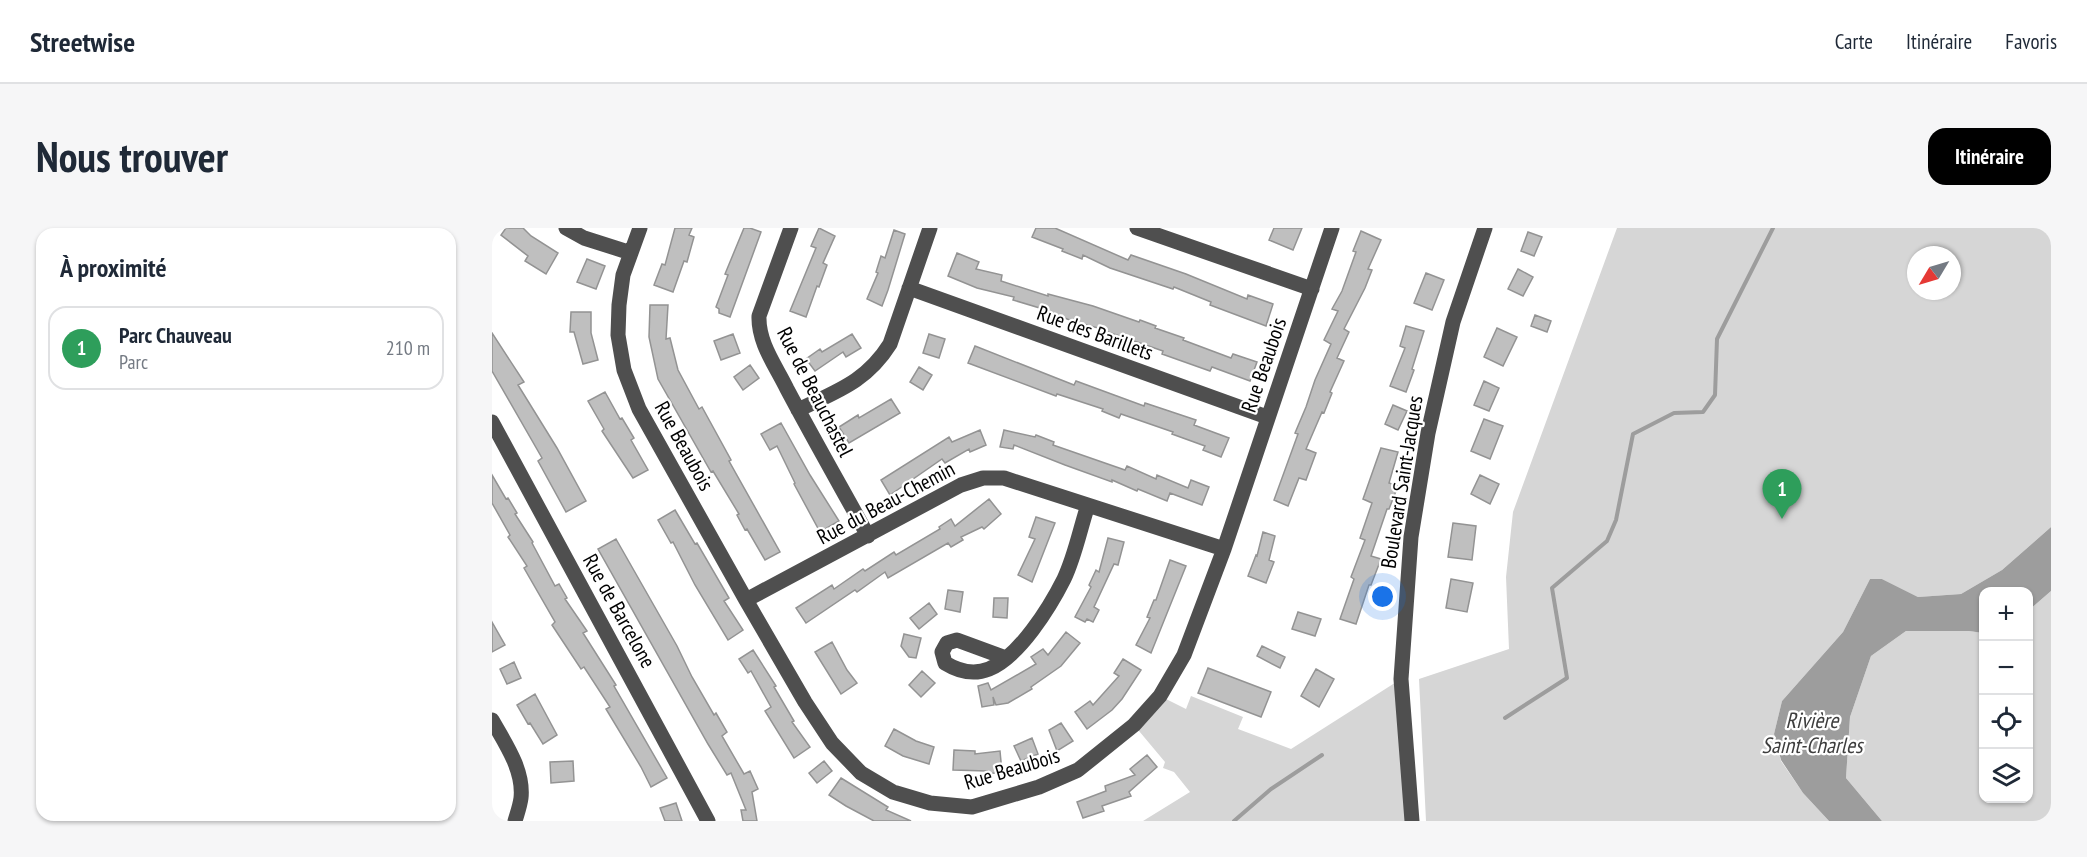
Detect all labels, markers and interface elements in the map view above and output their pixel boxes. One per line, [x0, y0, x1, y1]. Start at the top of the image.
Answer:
text: Streetwise [30, 23, 135, 60]
text: Carte [1835, 28, 1873, 55]
text: Itinéraire [1906, 28, 1972, 55]
text: Favoris [2005, 28, 2057, 55]
button: Itinéraire [1928, 128, 2051, 185]
text: Nous trouver [36, 129, 228, 184]
north arrow [1907, 246, 1961, 300]
text: À proximité [60, 251, 167, 284]
street label: Rue des Barillets [1033, 299, 1157, 366]
street label: Rue Beaubois [1235, 314, 1292, 416]
text: Parc Chauveau [119, 321, 232, 349]
street label: Rue de Beauchastel [771, 322, 860, 461]
text: 1 [77, 335, 86, 361]
text: 210 m [386, 335, 430, 361]
text: Parc [119, 349, 148, 375]
street label: Boulevard Saint-Jacques [1375, 394, 1428, 570]
street label: Rue Beaubois [649, 396, 720, 495]
street label: Rue du Beau-Chemin [812, 455, 959, 550]
pin: 1 [1762, 470, 1802, 519]
street label: Rue de Barcelone [577, 549, 662, 673]
your location [1368, 582, 1397, 611]
map controls [1979, 587, 2033, 803]
button: + [1979, 587, 2033, 641]
button: − [1979, 641, 2033, 695]
button: locate [1979, 695, 2033, 749]
water label: Rivière Saint-Charles [1762, 706, 1865, 759]
street label: Rue Beaubois [961, 741, 1063, 796]
button: layers [1979, 749, 2033, 803]

